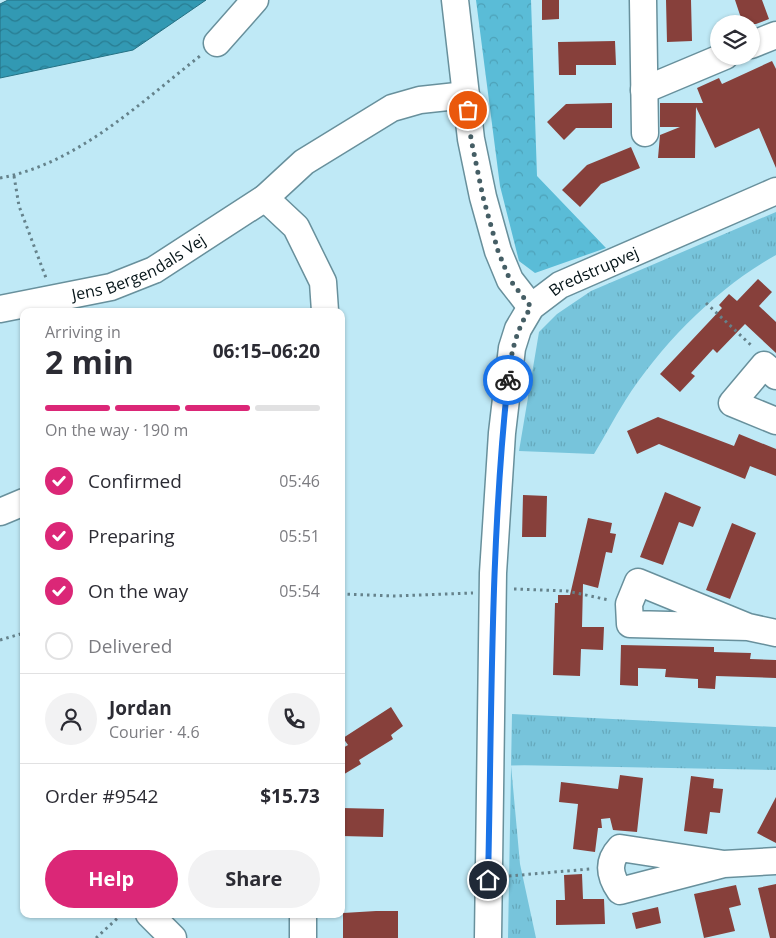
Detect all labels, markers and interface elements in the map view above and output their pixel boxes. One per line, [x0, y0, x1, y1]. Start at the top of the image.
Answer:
map controls [710, 15, 760, 65]
button: layers [710, 15, 760, 65]
pin [447, 89, 489, 131]
icon: bag [454, 96, 482, 124]
street label: Jens Bergendals Vej [68, 229, 210, 306]
street label: Bredstrupvej [544, 241, 642, 301]
text: Arriving in [45, 321, 121, 343]
text: 06:15–06:20 [213, 338, 320, 364]
text: 2 min [45, 340, 134, 383]
courier [483, 355, 533, 405]
icon: bike [494, 366, 522, 394]
text: On the way · 190 m [45, 419, 188, 441]
icon: check [45, 467, 73, 495]
text: Confirmed [88, 468, 182, 494]
text: 05:46 [279, 470, 320, 492]
icon: check [45, 522, 73, 550]
text: Preparing [88, 523, 175, 549]
text: 05:51 [279, 525, 320, 547]
icon: check [45, 577, 73, 605]
text: On the way [88, 578, 188, 604]
text: 05:54 [279, 580, 320, 602]
text: Delivered [88, 633, 172, 659]
button: person [45, 693, 97, 745]
button: phone [268, 693, 320, 745]
text: Jordan [109, 695, 172, 721]
text: Courier · 4.6 [109, 721, 200, 743]
text: Order #9542 [45, 783, 158, 809]
text: $15.73 [260, 783, 320, 809]
button: Help [45, 850, 178, 908]
button: Share [188, 850, 320, 908]
pin [467, 859, 509, 901]
icon: home [474, 866, 502, 894]

